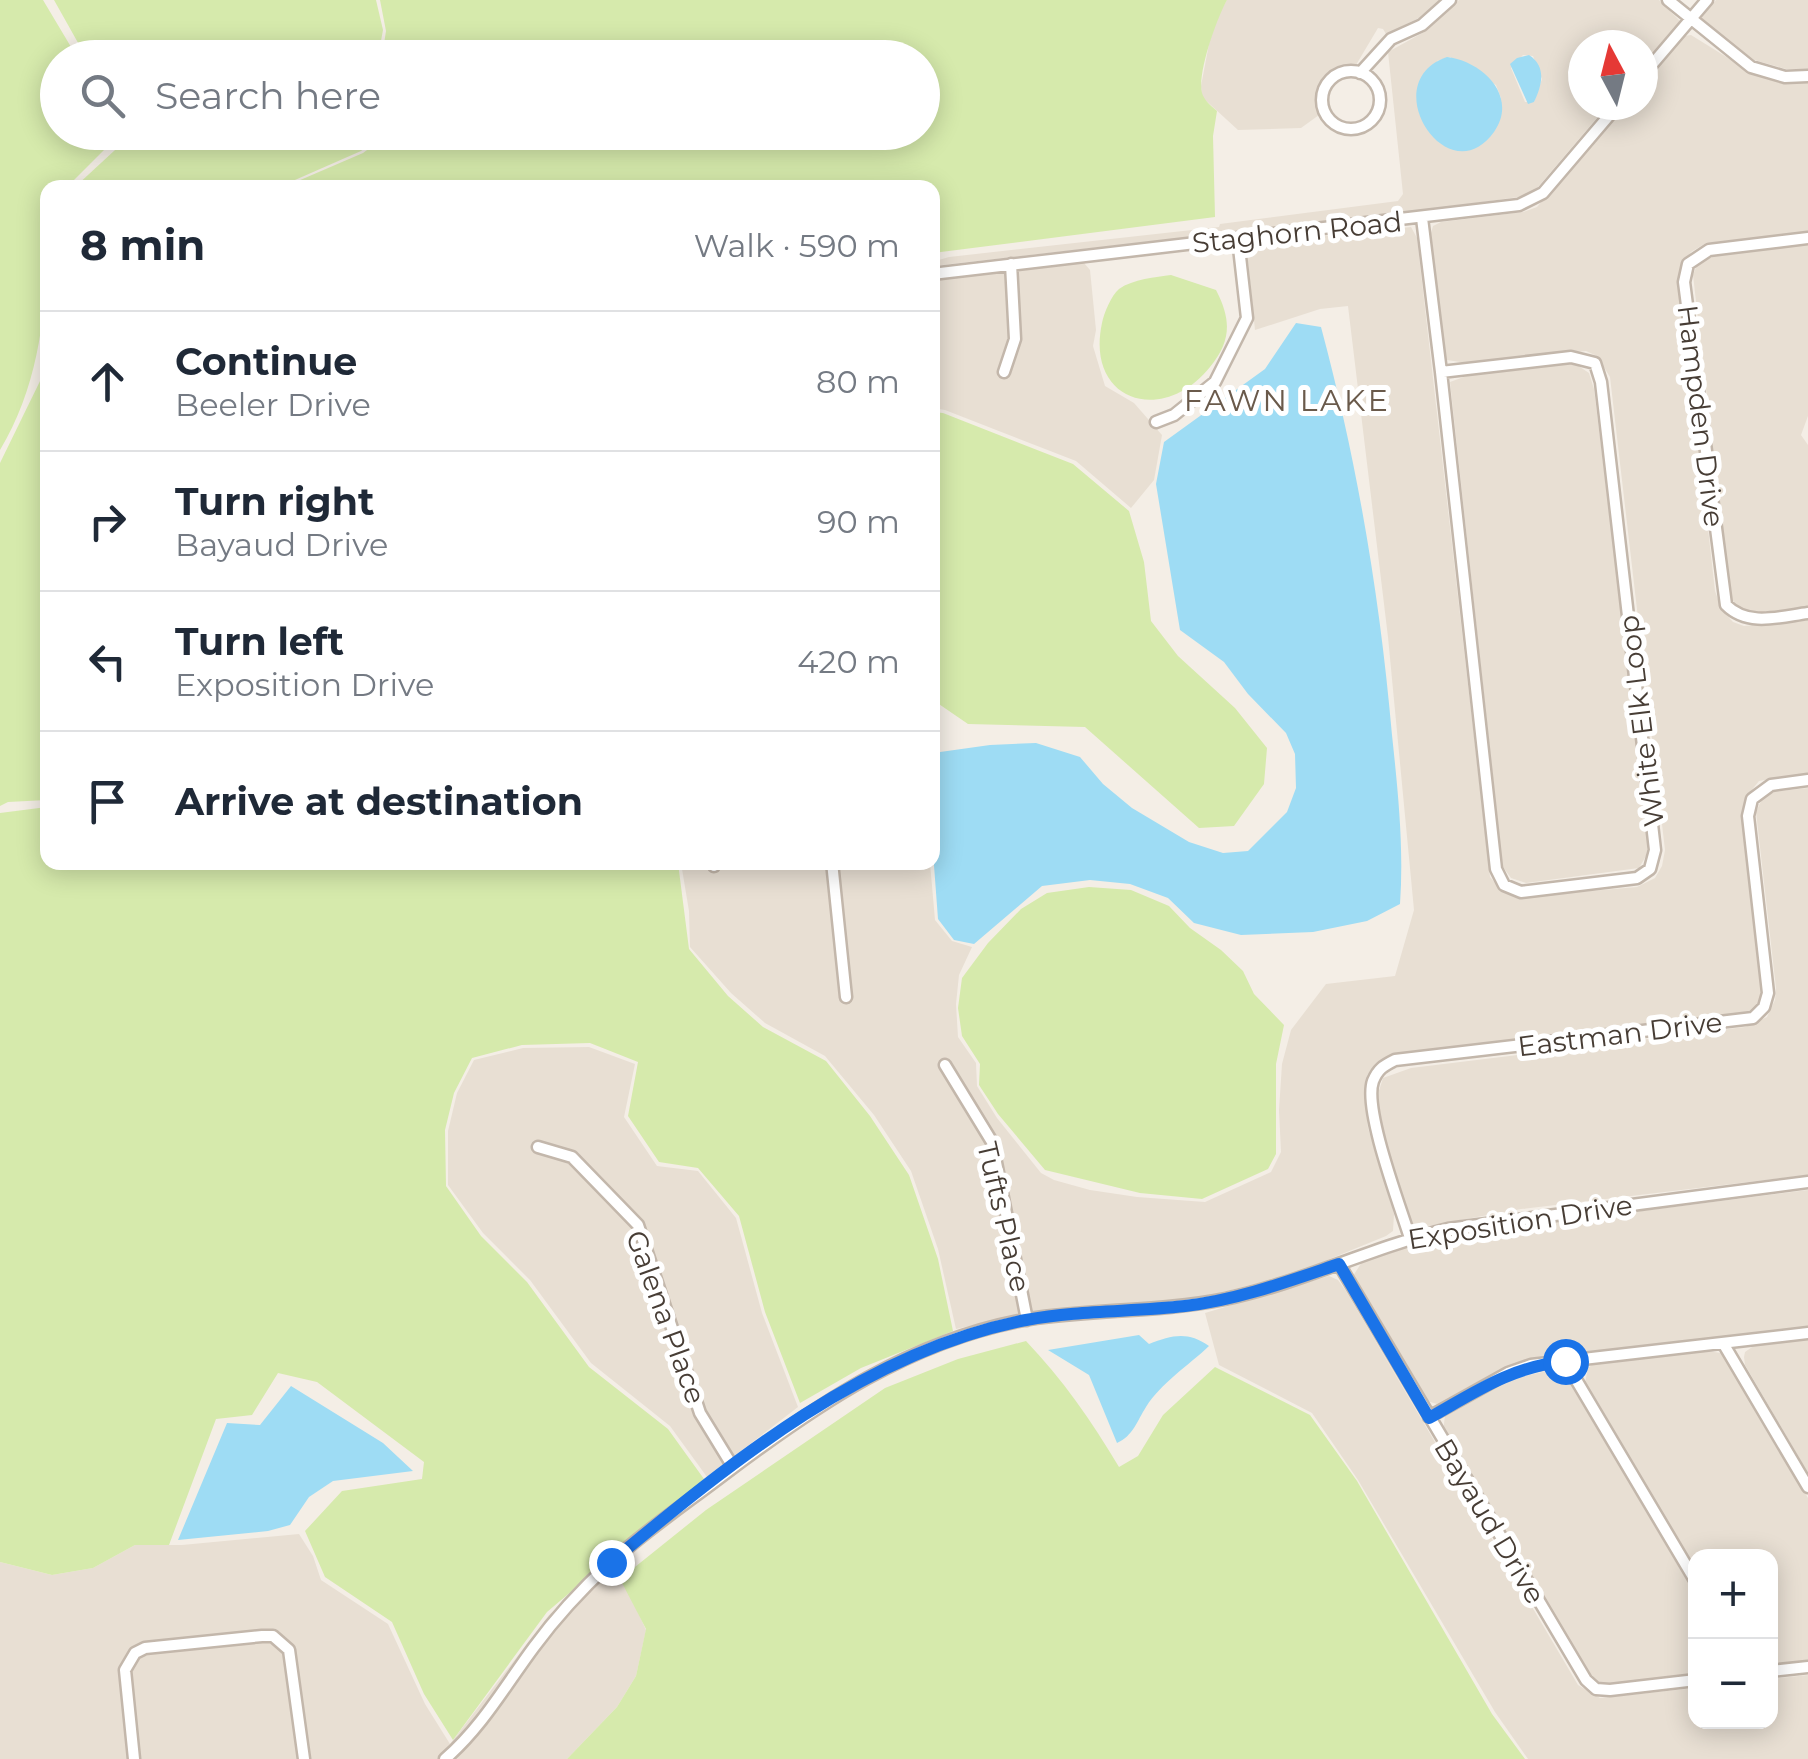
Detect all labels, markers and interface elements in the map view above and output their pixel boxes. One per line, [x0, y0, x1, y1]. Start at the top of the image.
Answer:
north arrow [1568, 30, 1658, 120]
search box [40, 40, 940, 150]
icon: search [75, 68, 130, 123]
text: Search here [155, 72, 381, 119]
street label: Staghorn Road [1190, 204, 1404, 260]
text: 8 min [80, 219, 205, 271]
text: Walk · 590 m [694, 226, 900, 265]
street label: Hampden Drive [1671, 303, 1731, 529]
text: Continue [175, 338, 357, 385]
icon: ahead [80, 354, 135, 409]
text: 80 m [816, 362, 900, 401]
district label: FAWN LAKE [1184, 382, 1390, 419]
text: Beeler Drive [175, 385, 371, 424]
text: Turn right [175, 478, 374, 525]
icon: right [80, 494, 135, 549]
text: 90 m [817, 502, 900, 541]
text: Bayaud Drive [175, 525, 388, 564]
street label: White Elk Loop [1611, 613, 1671, 829]
text: Turn left [175, 618, 344, 665]
icon: left [80, 634, 135, 689]
text: 420 m [797, 642, 900, 681]
text: Exposition Drive [175, 665, 434, 704]
icon: arrive [80, 774, 135, 829]
text: Arrive at destination [175, 778, 583, 825]
street label: Eastman Drive [1516, 1005, 1724, 1063]
street label: Tufts Place [970, 1139, 1038, 1295]
street label: Exposition Drive [1405, 1187, 1635, 1257]
street label: Galena Place [619, 1226, 713, 1408]
route start [1543, 1339, 1589, 1385]
street label: Bayaud Drive [1427, 1432, 1553, 1610]
route end [589, 1540, 635, 1586]
map controls [1688, 1549, 1778, 1729]
button: + [1688, 1549, 1778, 1639]
button: − [1688, 1639, 1778, 1729]

